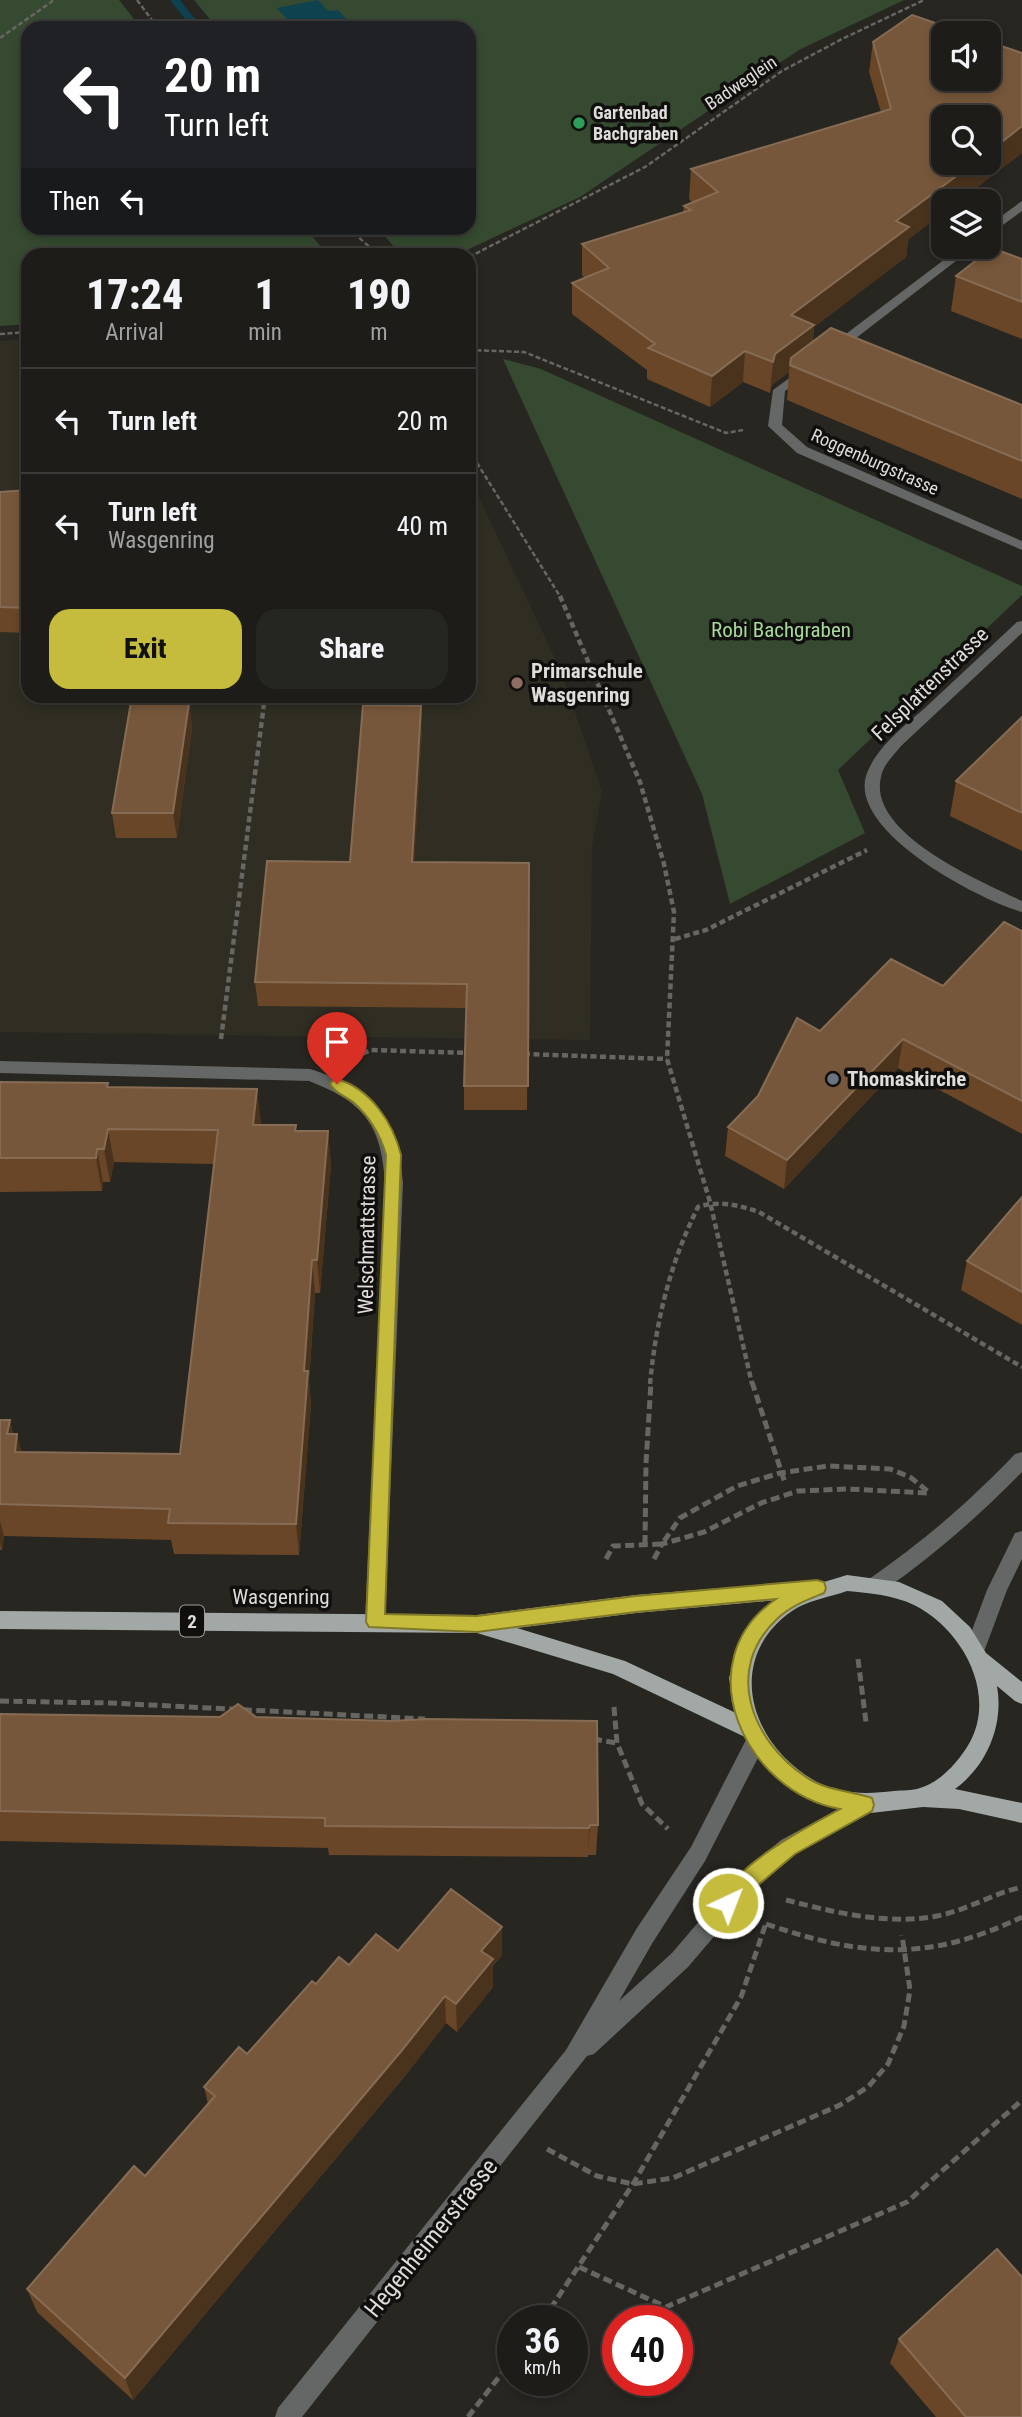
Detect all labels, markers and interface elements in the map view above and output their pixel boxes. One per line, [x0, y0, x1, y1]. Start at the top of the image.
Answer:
map controls [931, 21, 1001, 259]
button: sound [931, 21, 1001, 91]
text: 20 m [164, 47, 261, 104]
icon: left [49, 49, 140, 140]
street label: Badweglein [701, 51, 781, 114]
place label: Gartenbad Bachgraben [593, 102, 678, 144]
button: search [931, 105, 1001, 175]
text: Turn left [164, 106, 269, 144]
marker: Gartenbad Bachgraben [571, 115, 587, 131]
icon: left [114, 182, 152, 220]
text: Then [49, 186, 100, 216]
button: layers [931, 189, 1001, 259]
text: 17:24 [86, 270, 183, 319]
text: 1 [254, 270, 276, 319]
text: 190 [347, 270, 411, 319]
text: Arrival [105, 319, 164, 346]
text: min [248, 319, 282, 346]
text: m [370, 319, 388, 346]
icon: left [49, 402, 87, 440]
text: Turn left [108, 406, 197, 436]
text: 20 m [397, 406, 448, 436]
street label: Roggenburgstrasse [808, 424, 942, 499]
text: Turn left [108, 497, 197, 527]
icon: left [49, 507, 87, 545]
text: 40 m [397, 511, 448, 541]
text: Wasgenring [108, 527, 215, 554]
button: Exit [49, 609, 242, 689]
button: Share [256, 609, 448, 689]
park label: Robi Bachgraben [711, 618, 851, 642]
street label: Felsplattenstrasse [867, 622, 993, 746]
place label: Primarschule Wasgenring [531, 659, 643, 707]
marker: Primarschule Wasgenring [509, 675, 525, 691]
pin [307, 1012, 367, 1084]
icon: arrive [318, 1023, 356, 1061]
place label: Thomaskirche [847, 1067, 966, 1091]
marker: Thomaskirche [825, 1071, 841, 1087]
street label: Welschmattstrasse [354, 1155, 380, 1315]
street label: Wasgenring [232, 1585, 330, 1609]
road number: 2 [180, 1606, 204, 1637]
position arrow [691, 1866, 765, 1940]
street label: Hegenheimerstrasse [359, 2153, 503, 2323]
speed limit sign: 40 [602, 2305, 693, 2396]
text: 36 [525, 2321, 560, 2362]
text: km/h [524, 2357, 561, 2378]

